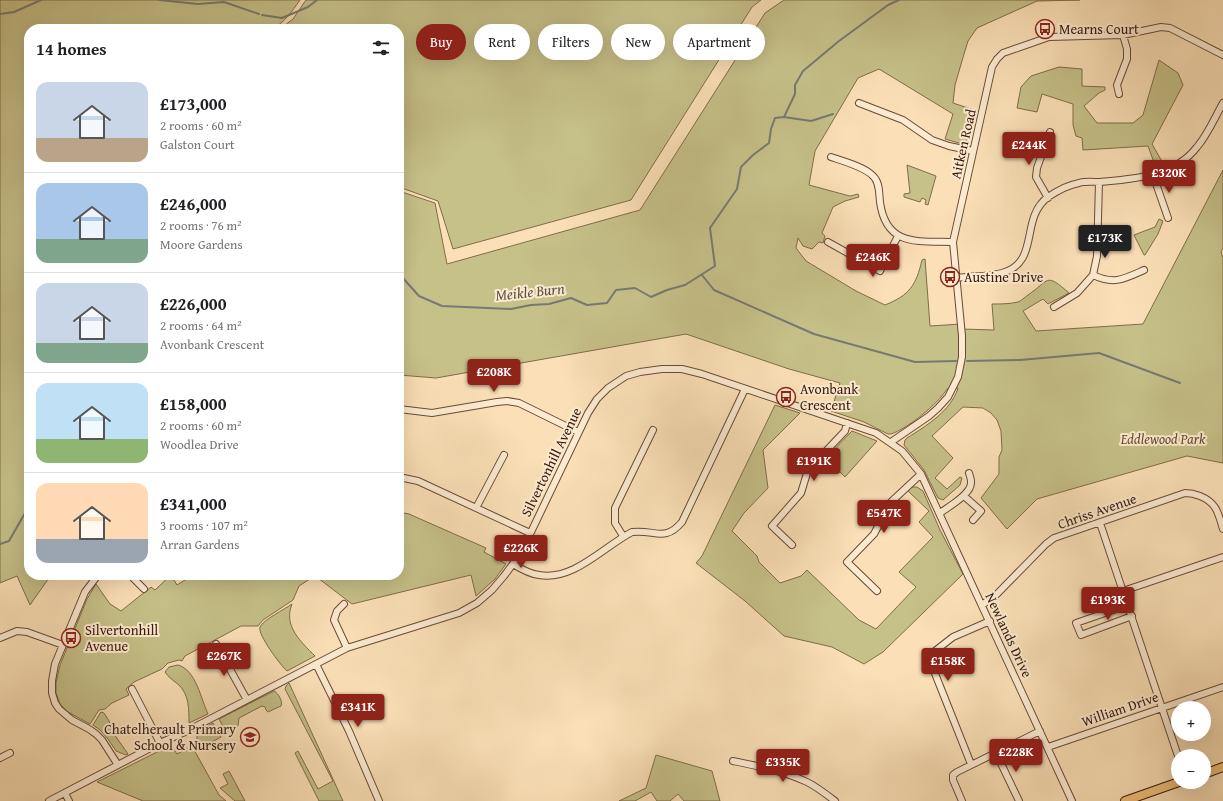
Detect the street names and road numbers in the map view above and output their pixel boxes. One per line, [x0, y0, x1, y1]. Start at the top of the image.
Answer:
street label: Aitken Road [945, 107, 981, 181]
street label: Silvertonhill Avenue [516, 404, 586, 520]
street label: Chriss Avenue [1055, 488, 1140, 534]
street label: Newlands Drive [981, 589, 1038, 681]
street label: William Drive [1079, 686, 1162, 732]

